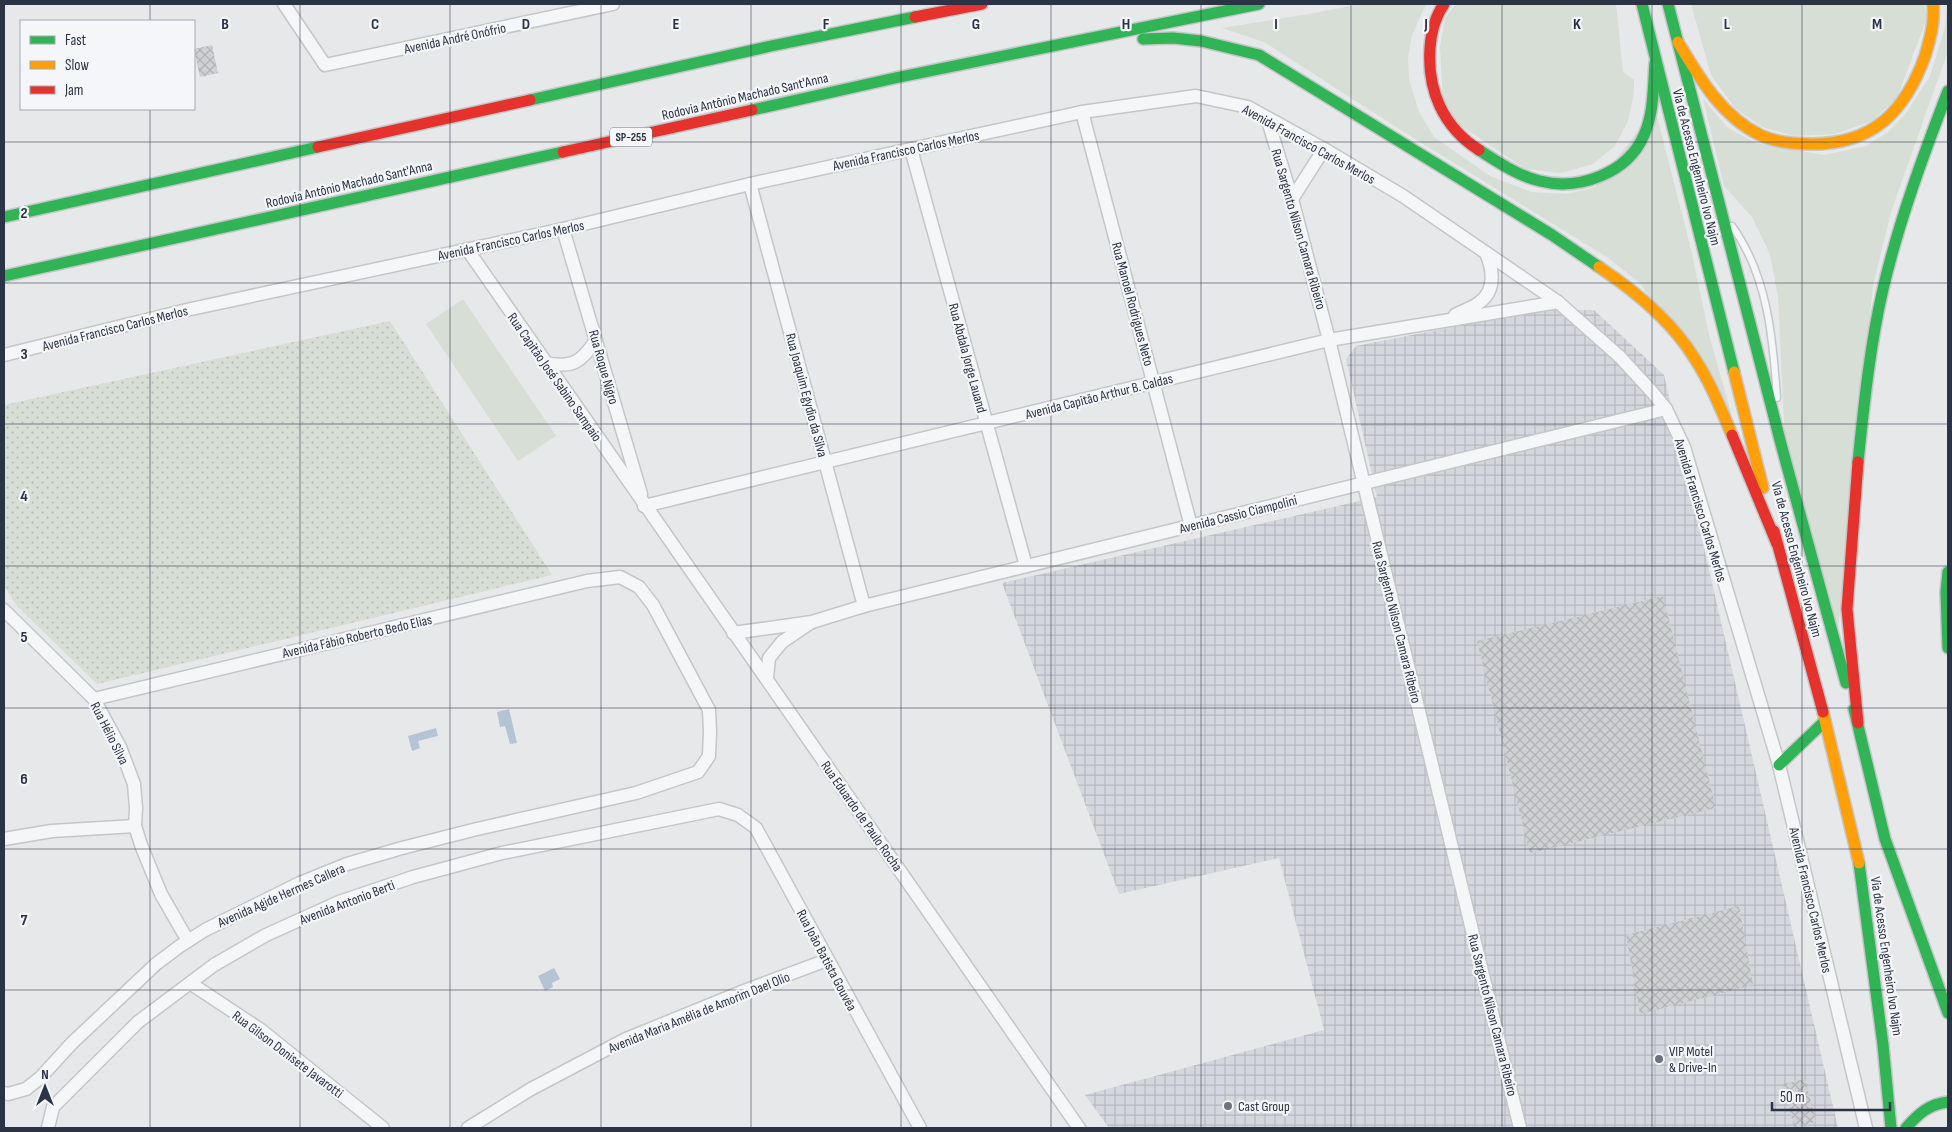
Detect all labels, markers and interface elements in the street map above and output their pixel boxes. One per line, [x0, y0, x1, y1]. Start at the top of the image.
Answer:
text: B [221, 15, 229, 34]
text: C [371, 15, 379, 34]
text: D [522, 15, 530, 34]
text: E [673, 15, 680, 34]
text: F [823, 15, 830, 34]
text: G [972, 15, 980, 34]
text: H [1122, 15, 1130, 34]
text: I [1274, 15, 1278, 34]
text: J [1423, 15, 1428, 34]
text: K [1573, 15, 1581, 34]
text: L [1724, 15, 1731, 34]
text: M [1872, 15, 1882, 34]
street label: Avenida André Onófrio [402, 19, 508, 58]
legend [20, 20, 195, 110]
text: Fast [65, 31, 87, 50]
text: Slow [65, 56, 89, 75]
street label: Rodovia Antônio Machado Sant'Anna [660, 69, 830, 124]
text: Jam [64, 81, 83, 100]
street label: Via de Acesso Engenheiro Ivo Najm [1669, 87, 1724, 247]
street label: Avenida Francisco Carlos Merlos [1239, 100, 1378, 188]
street label: Avenida Francisco Carlos Merlos [830, 127, 981, 175]
road number: SP-255 [610, 128, 652, 146]
street label: Rua Sargento Nilson Camara Ribeiro [1267, 147, 1330, 312]
street label: Rodovia Antônio Machado Sant'Anna [264, 157, 434, 212]
text: 2 [20, 204, 28, 223]
street label: Avenida Francisco Carlos Merlos [435, 217, 586, 265]
street label: Rua Manoel Rodrigues Neto [1108, 240, 1157, 368]
street label: Rua Abdala Jorge Lauand [945, 301, 990, 415]
street label: Avenida Francisco Carlos Merlos [40, 302, 190, 355]
street label: Rua Capitão José Sabino Sampaio [504, 310, 606, 445]
street label: Rua Roque Nigro [585, 328, 622, 406]
street label: Rua Joaquim Egydio da Silva [782, 331, 831, 459]
text: 3 [20, 345, 28, 364]
street label: Avenida Capitão Arthur B. Caldas [1023, 370, 1175, 423]
street label: Avenida Francisco Carlos Merlos [1670, 435, 1730, 584]
street label: Via de Acesso Engenheiro Ivo Najm [1768, 479, 1826, 639]
text: 4 [20, 487, 28, 506]
street label: Avenida Cassio Ciampolini [1177, 492, 1299, 538]
street label: Rua Sargento Nilson Camara Ribeiro [1368, 539, 1425, 705]
street label: Avenida Fábio Roberto Bedo Elias [280, 611, 434, 662]
text: 5 [20, 628, 28, 647]
street label: Rua Hélio Silva [87, 699, 133, 767]
street label: Rua Eduardo de Paulo Rocha [817, 758, 906, 875]
text: 6 [20, 770, 28, 789]
street label: Avenida Francisco Carlos Merlos [1785, 825, 1836, 975]
street label: Avenida Agide Hermes Callera [214, 860, 347, 932]
street label: Via de Acesso Engenheiro Ivo Najm [1867, 875, 1906, 1037]
street label: Avenida Antonio Berti [296, 876, 397, 929]
street label: Rua João Batista Gouvêa [793, 907, 860, 1014]
text: 7 [21, 911, 28, 930]
street label: Rua Sargento Nilson Camara Ribeiro [1464, 932, 1521, 1098]
street label: Avenida Maria Amélia de Amorim Dael Olio [605, 968, 793, 1057]
street label: Rua Gilson Donisete Javarotti [229, 1007, 347, 1102]
place label: VIP Motel & Drive-In [1669, 1043, 1717, 1076]
marker: VIP Motel & Drive-In [1653, 1053, 1665, 1065]
north arrow [20, 1062, 70, 1112]
text: N [41, 1066, 49, 1083]
scale bar [1772, 1080, 1890, 1112]
text: 50 m [1780, 1088, 1805, 1107]
place label: Cast Group [1238, 1098, 1290, 1115]
marker: Cast Group [1222, 1100, 1234, 1112]

